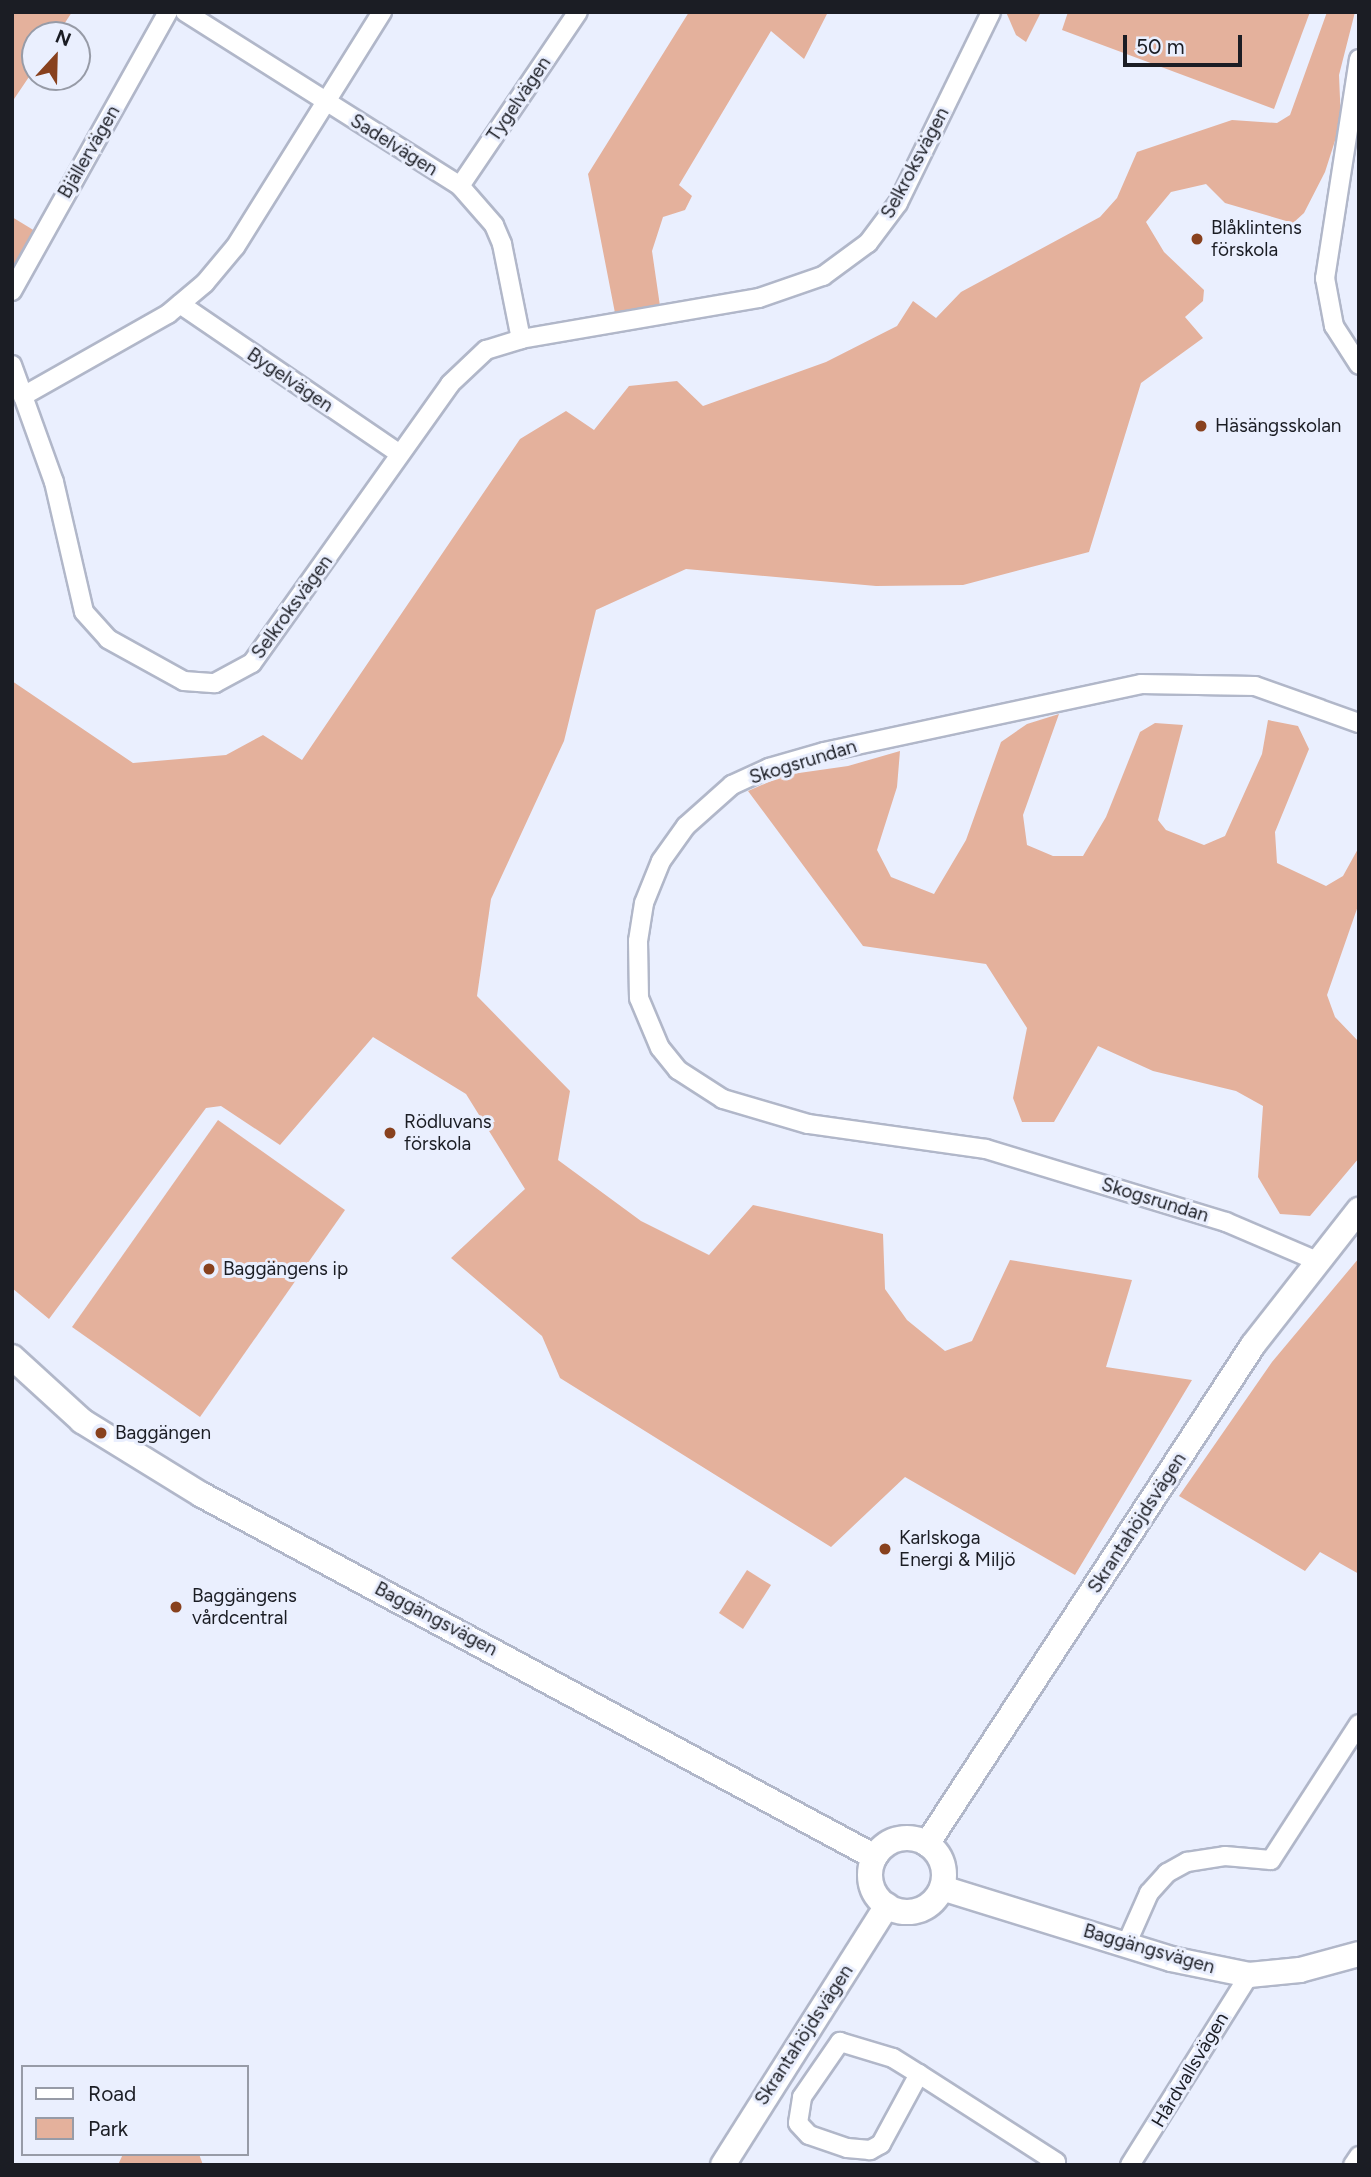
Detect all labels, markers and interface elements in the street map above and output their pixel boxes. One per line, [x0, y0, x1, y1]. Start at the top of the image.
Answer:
north arrow [21, 21, 91, 91]
scale bar [1126, 21, 1245, 65]
text: N [52, 25, 74, 51]
text: 50 m [1136, 34, 1185, 59]
street label: Tygelvägen [482, 52, 556, 146]
street label: Bjällervägen [53, 102, 125, 202]
street label: Selkroksvägen [876, 104, 954, 222]
street label: Sadelvägen [346, 109, 442, 181]
place label: Blåklintens förskola [1211, 217, 1302, 261]
marker: Blåklintens förskola [1189, 231, 1205, 247]
street label: Bygelvägen [243, 343, 337, 417]
place label: Häsängsskolan [1215, 415, 1341, 437]
marker: Häsängsskolan [1193, 418, 1209, 434]
street label: Selkroksvägen [247, 551, 337, 663]
street label: Skogsrundan [747, 735, 859, 789]
place label: Rödluvans förskola [404, 1111, 492, 1155]
marker: Rödluvans förskola [382, 1125, 398, 1141]
street label: Skogsrundan [1099, 1173, 1211, 1227]
place label: Baggängens ip [223, 1258, 348, 1280]
marker: Baggängens ip [201, 1261, 217, 1277]
place label: Baggängen [115, 1422, 211, 1444]
marker: Baggängen [93, 1425, 109, 1441]
street label: Skrantahöjdsvägen [1083, 1449, 1191, 1597]
place label: Karlskoga Energi & Miljö [899, 1527, 1016, 1571]
marker: Karlskoga Energi & Miljö [877, 1541, 893, 1557]
street label: Baggängsvägen [371, 1577, 501, 1661]
place label: Baggängens vårdcentral [192, 1585, 297, 1629]
marker: Baggängens vårdcentral [166, 1597, 186, 1617]
street label: Baggängsvägen [1081, 1919, 1217, 1979]
street label: Skrantahöjdsvägen [750, 1961, 858, 2109]
street label: Hårdvallsvägen [1147, 2009, 1233, 2131]
legend [21, 2065, 248, 2156]
text: Road [88, 2081, 136, 2106]
text: Park [88, 2116, 128, 2141]

